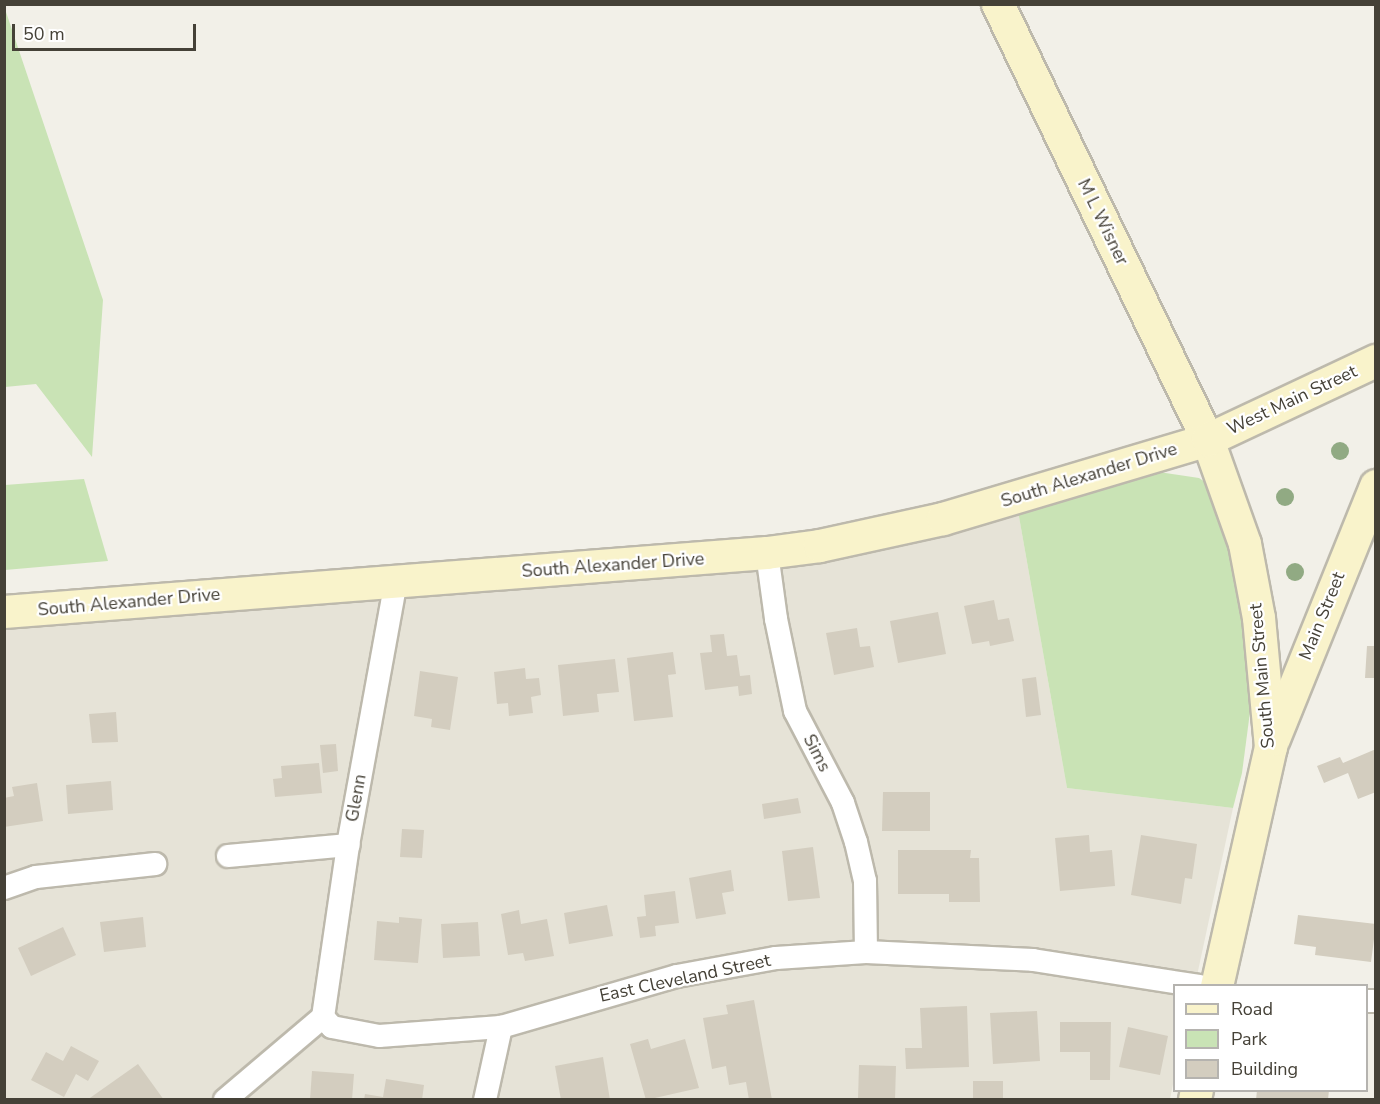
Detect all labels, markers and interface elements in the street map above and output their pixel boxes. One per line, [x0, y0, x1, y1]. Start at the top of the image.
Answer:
scale bar [15, 12, 200, 50]
text: 50 m [23, 22, 65, 46]
street label: M L Wisner [1073, 175, 1133, 269]
street label: West Main Street [1224, 360, 1360, 440]
street label: South Alexander Drive [998, 438, 1180, 512]
street label: South Alexander Drive [521, 548, 705, 582]
street label: Main Street [1295, 569, 1349, 663]
street label: South Alexander Drive [37, 583, 221, 621]
street label: South Main Street [1245, 603, 1279, 749]
street label: Sims [798, 731, 836, 775]
street label: Glenn [341, 772, 371, 824]
street label: East Cleveland Street [598, 949, 772, 1007]
legend [1173, 984, 1368, 1092]
text: Road [1231, 997, 1273, 1021]
text: Park [1231, 1027, 1267, 1051]
text: Building [1231, 1057, 1298, 1081]

